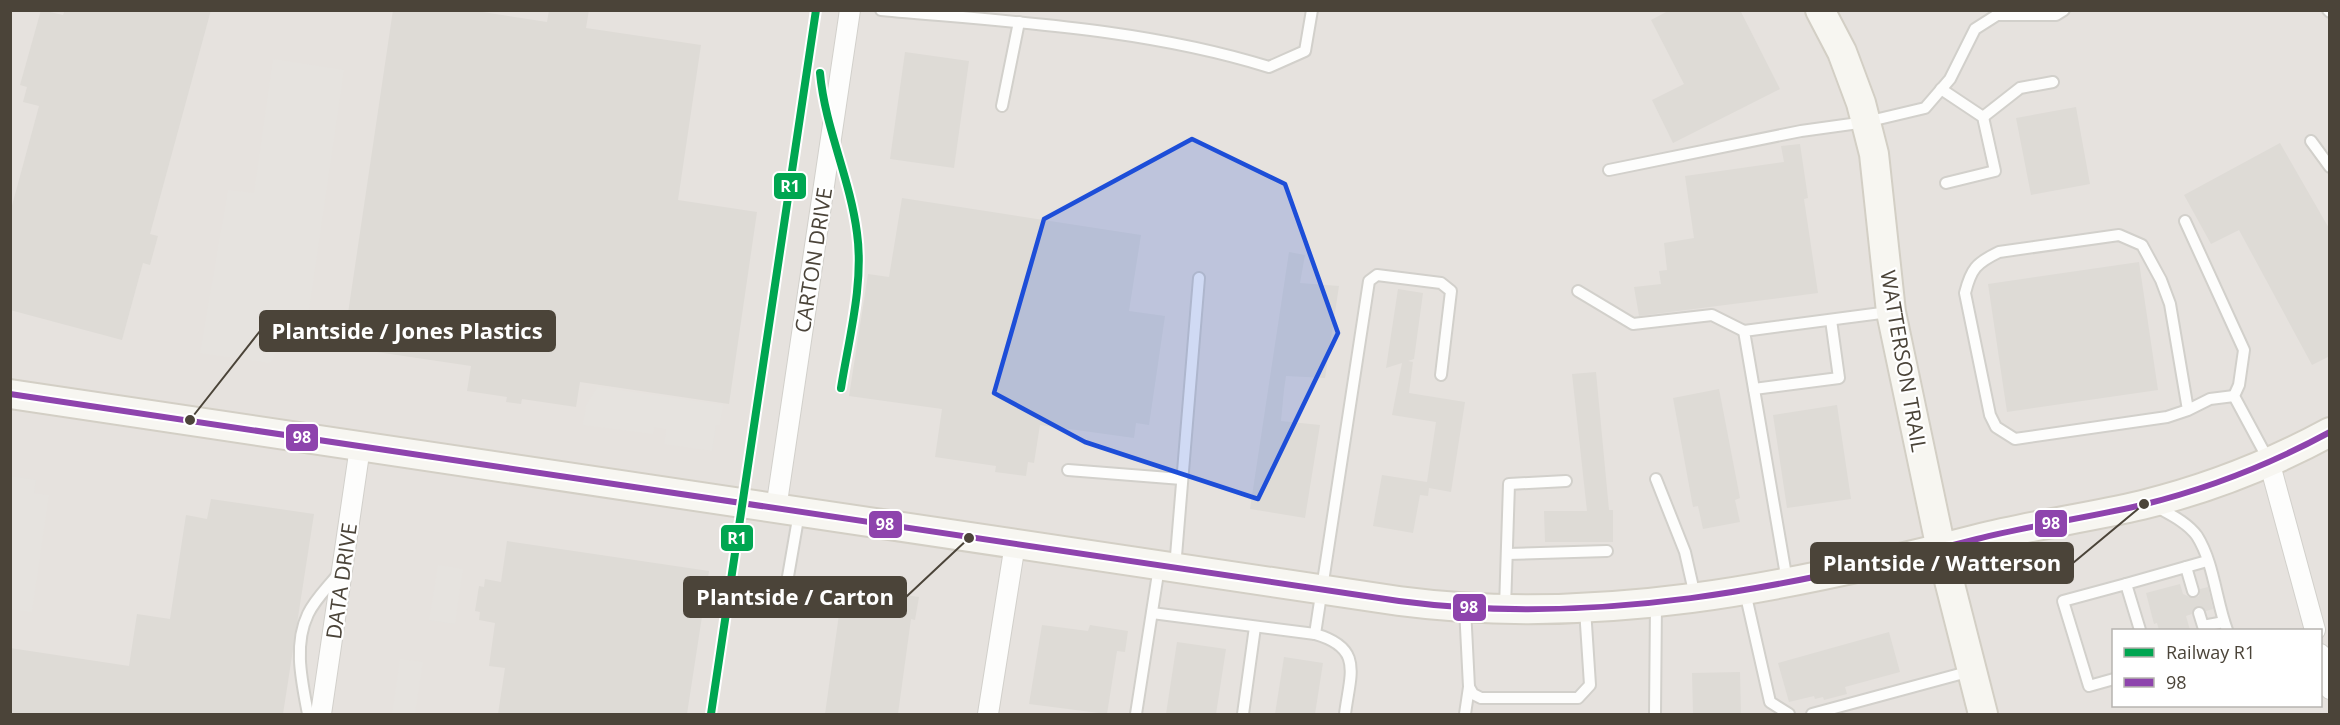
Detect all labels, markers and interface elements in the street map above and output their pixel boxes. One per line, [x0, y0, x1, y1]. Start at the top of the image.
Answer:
line badge: R1 [773, 172, 807, 200]
text: R1 [780, 175, 800, 197]
street label: CARTON DRIVE [788, 185, 838, 335]
street label: WATTERSON TRAIL [1874, 268, 1934, 454]
callout: Plantside / Jones Plastics [260, 311, 555, 351]
text: Plantside / Jones Plastics [271, 315, 543, 345]
line badge: 98 [285, 423, 319, 452]
text: 98 [293, 426, 311, 448]
line badge: 98 [2034, 509, 2068, 538]
line badge: 98 [868, 510, 903, 539]
text: 98 [2042, 512, 2060, 534]
text: 98 [876, 513, 894, 535]
street label: DATA DRIVE [319, 521, 363, 641]
line badge: R1 [720, 524, 754, 552]
text: R1 [727, 527, 747, 549]
callout: Plantside / Watterson [1811, 543, 2073, 583]
text: Plantside / Watterson [1823, 547, 2061, 577]
callout: Plantside / Carton [684, 577, 906, 617]
text: Plantside / Carton [696, 581, 894, 611]
line badge: 98 [1452, 593, 1487, 622]
text: 98 [1460, 596, 1478, 618]
legend [2112, 629, 2322, 707]
text: Railway R1 [2166, 640, 2255, 664]
text: 98 [2166, 670, 2187, 694]

